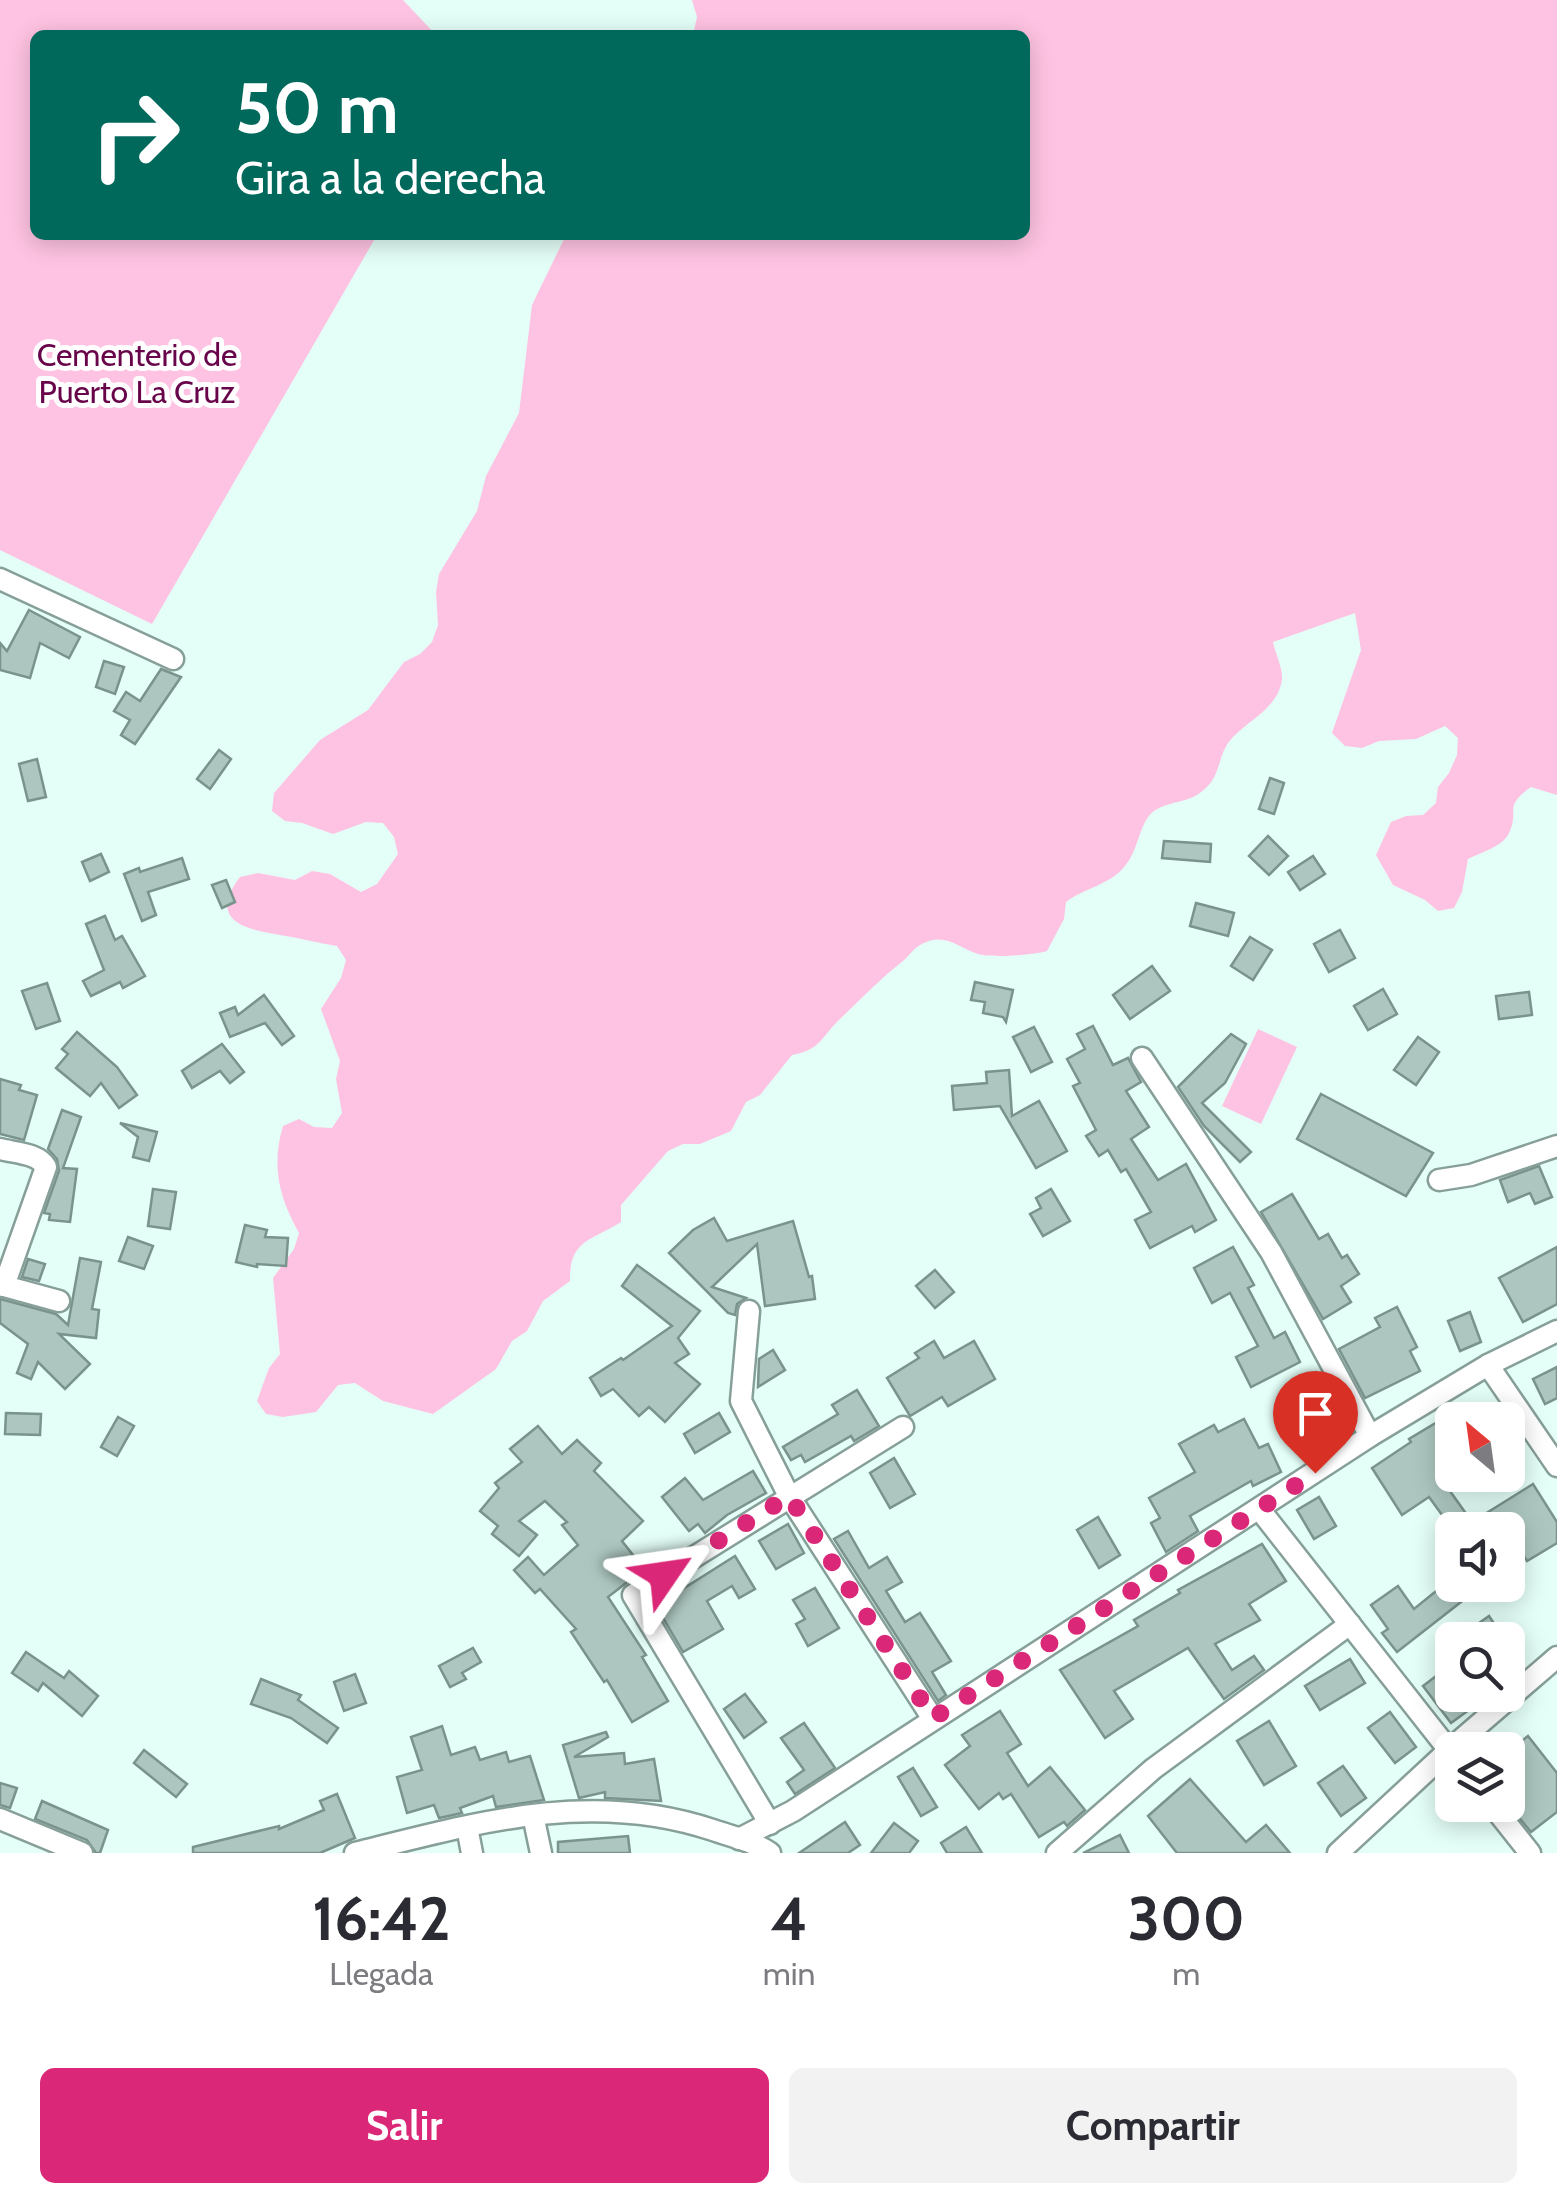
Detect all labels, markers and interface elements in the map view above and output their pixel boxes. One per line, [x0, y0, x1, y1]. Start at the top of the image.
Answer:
text: 50 m [235, 65, 399, 151]
icon: right [70, 70, 200, 200]
text: Gira a la derecha [235, 151, 545, 205]
park label: Cementerio de Puerto La Cruz [37, 335, 237, 411]
pin [1273, 1371, 1358, 1474]
icon: arrive [1288, 1386, 1343, 1441]
north arrow [1435, 1402, 1525, 1492]
map controls [1435, 1402, 1525, 1822]
button: sound [1435, 1512, 1525, 1602]
position arrow [612, 1523, 716, 1627]
button: search [1435, 1622, 1525, 1712]
button: layers [1435, 1732, 1525, 1822]
text: 16:42 [312, 1882, 450, 1955]
text: 4 [770, 1882, 808, 1955]
text: 300 [1128, 1882, 1245, 1955]
text: Llegada [329, 1954, 433, 1993]
text: min [763, 1954, 815, 1993]
text: m [1172, 1954, 1200, 1993]
button: Salir [40, 2068, 769, 2183]
button: Compartir [789, 2068, 1517, 2183]

